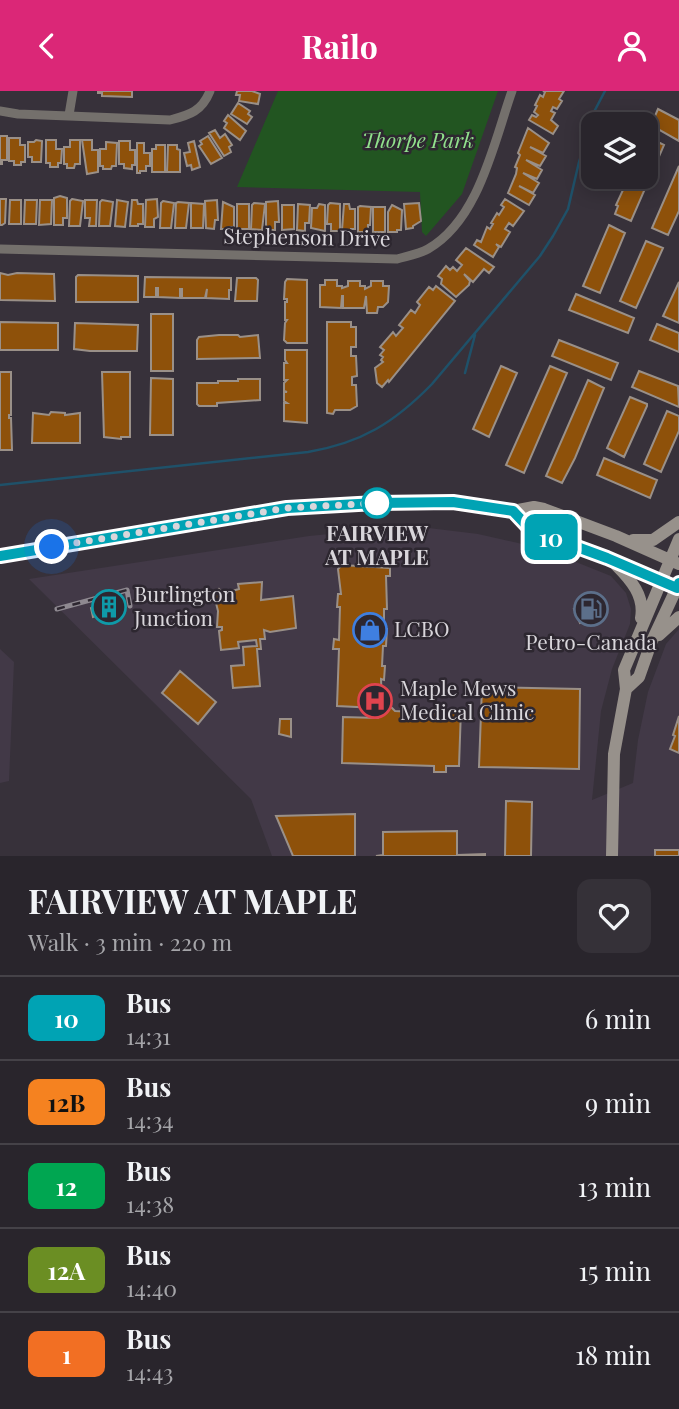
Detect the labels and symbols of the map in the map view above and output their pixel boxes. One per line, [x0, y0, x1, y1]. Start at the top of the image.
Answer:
park label: Thorpe Park [362, 125, 474, 153]
street label: Stephenson Drive [223, 221, 391, 251]
marker: FAIRVIEW AT MAPLE [362, 488, 392, 518]
line badge: 10 [520, 514, 582, 560]
place label: FAIRVIEW AT MAPLE [324, 518, 429, 570]
your location [34, 529, 69, 564]
place label: Burlington Junction [133, 579, 236, 631]
building icon: Burlington Junction [90, 588, 128, 626]
fuel station icon: Petro-Canada [572, 590, 610, 628]
shop icon: LCBO [351, 611, 389, 649]
place label: LCBO [394, 614, 449, 642]
place label: Petro-Canada [525, 627, 657, 655]
place label: Maple Mews Medical Clinic [400, 673, 534, 725]
hospital icon: Maple Mews Medical Clinic [356, 682, 394, 720]

